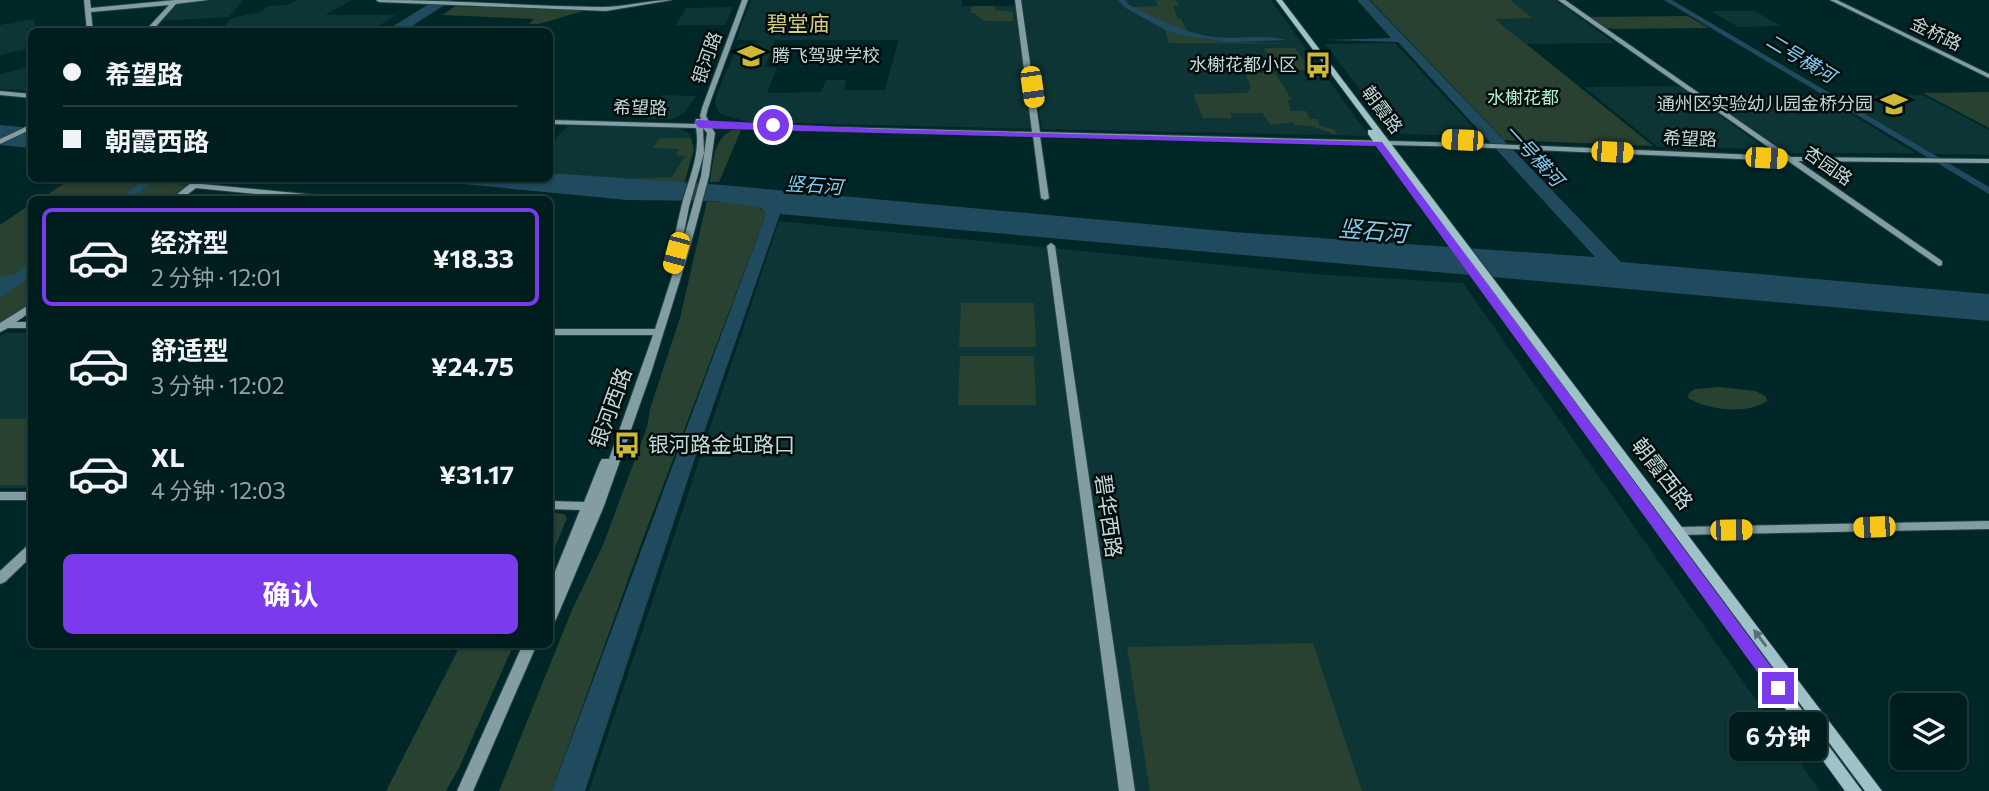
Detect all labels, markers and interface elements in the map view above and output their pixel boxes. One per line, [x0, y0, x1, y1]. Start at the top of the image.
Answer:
district label: 碧堂庙 [767, 10, 830, 35]
street label: 金桥路 [1907, 11, 1966, 55]
water label: 二号横河 [1763, 28, 1843, 89]
street label: 银河路 [686, 29, 726, 87]
school or university icon: 腾飞驾驶学校 [736, 41, 766, 71]
place label: 腾飞驾驶学校 [772, 44, 880, 66]
bus stop icon: 水榭花都小区 [1303, 50, 1333, 80]
place label: 水榭花都小区 [1189, 53, 1297, 75]
text: 希望路 [105, 58, 183, 89]
car [1019, 65, 1046, 109]
street label: 朝霞路 [1358, 81, 1408, 138]
park label: 水榭花都 [1487, 86, 1559, 108]
school or university icon: 通州区实验幼儿园金桥分园 [1879, 89, 1909, 119]
place label: 通州区实验幼儿园金桥分园 [1657, 92, 1873, 114]
street label: 希望路 [613, 96, 667, 118]
route start [757, 109, 789, 141]
water label: 一号横河 [1500, 119, 1571, 193]
text: 朝霞西路 [105, 125, 209, 156]
street label: 希望路 [1663, 126, 1717, 150]
car [1441, 129, 1484, 151]
car [1591, 140, 1634, 164]
street label: 杏园路 [1800, 141, 1857, 190]
car [1745, 146, 1788, 170]
water label: 竖石河 [785, 171, 847, 198]
water label: 竖石河 [1337, 213, 1413, 247]
icon: car [67, 226, 130, 289]
text: 经济型 [151, 226, 229, 257]
car [661, 230, 692, 276]
text: ¥18.33 [433, 242, 514, 273]
text: 2 分钟 · 12:01 [151, 263, 281, 291]
icon: car [67, 334, 130, 397]
text: 舒适型 [151, 334, 229, 365]
text: ¥24.75 [431, 350, 514, 381]
street label: 银河西路 [583, 364, 636, 451]
text: 3 分钟 · 12:02 [151, 371, 284, 399]
bus stop icon: 银河路金虹路口 [612, 430, 642, 460]
place label: 银河路金虹路口 [648, 431, 795, 456]
street label: 朝霞西路 [1627, 432, 1699, 514]
text: XL [151, 441, 185, 472]
icon: car [67, 442, 130, 505]
text: ¥31.17 [439, 458, 514, 489]
street label: 碧华西路 [1091, 472, 1128, 559]
text: 4 分钟 · 12:03 [151, 476, 286, 504]
car [1853, 516, 1896, 538]
car [1710, 519, 1753, 541]
button: 确认 [63, 554, 518, 634]
one-way arrow [1753, 629, 1767, 647]
route end [1762, 672, 1794, 704]
map controls [1890, 693, 1967, 770]
button: layers [1890, 693, 1967, 770]
callout: 6 分钟 [1729, 712, 1827, 762]
text: 6 分钟 [1746, 722, 1810, 750]

